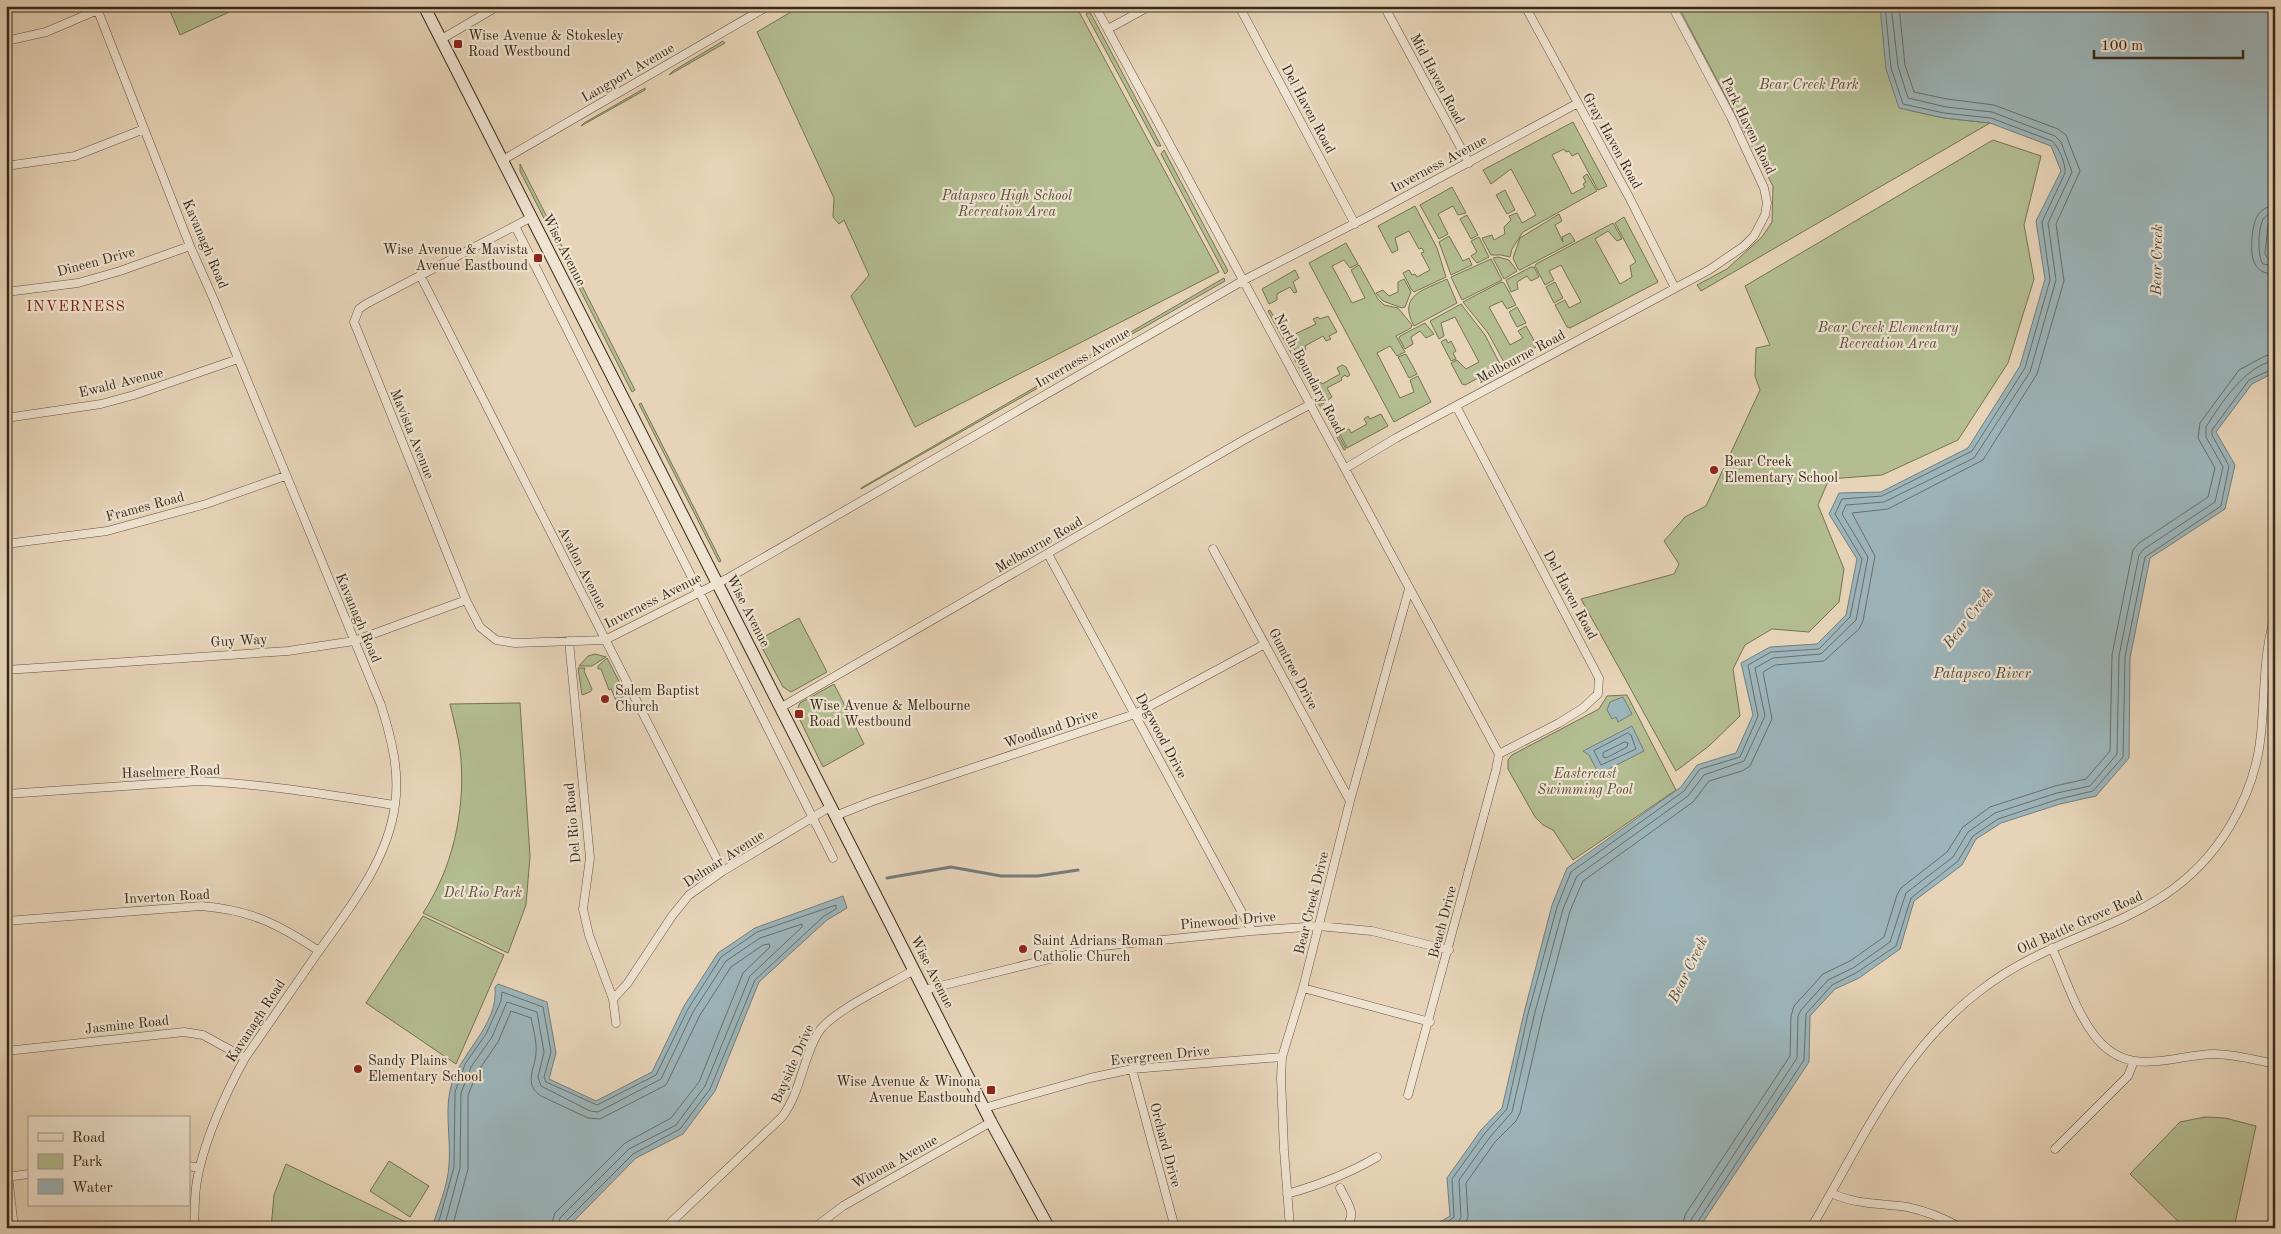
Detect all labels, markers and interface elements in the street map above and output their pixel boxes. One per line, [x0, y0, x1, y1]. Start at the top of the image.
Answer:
scale bar [2094, 28, 2242, 60]
place label: Wise Avenue & Stokesley Road Westbound [468, 29, 624, 59]
street label: Mid Haven Road [1407, 32, 1467, 126]
marker: Wise Avenue & Stokesley Road Westbound [452, 38, 464, 50]
text: 100 m [2101, 39, 2143, 54]
street label: Langport Avenue [579, 41, 677, 105]
street label: Del Haven Road [1279, 62, 1337, 156]
street label: Park Haven Road [1718, 75, 1778, 177]
park label: Bear Creek Park [1758, 78, 1859, 92]
street label: Gray Haven Road [1580, 91, 1644, 191]
street label: Inverness Avenue [1389, 133, 1489, 195]
park label: Patapsco High School Recreation Area [941, 189, 1072, 219]
street label: Kavanagh Road [180, 197, 230, 291]
street label: Wise Avenue [540, 212, 588, 288]
water label: Bear Creek [2150, 224, 2166, 297]
place label: Wise Avenue & Mavista Avenue Eastbound [383, 243, 528, 273]
street label: Dineen Drive [55, 245, 137, 279]
marker: Wise Avenue & Mavista Avenue Eastbound [532, 252, 544, 264]
district label: INVERNESS [26, 300, 126, 315]
street label: North Boundary Road [1271, 312, 1347, 436]
park label: Bear Creek Elementary Recreation Area [1817, 321, 1959, 351]
street label: Inverness Avenue [1033, 325, 1133, 391]
street label: Melbourne Road [1474, 328, 1568, 386]
street label: Ewald Avenue [77, 366, 165, 400]
street label: Mavista Avenue [388, 387, 436, 481]
place label: Bear Creek Elementary School [1724, 455, 1838, 485]
marker: Bear Creek Elementary School [1708, 464, 1720, 476]
street label: Frames Road [104, 490, 186, 524]
street label: Melbourne Road [993, 514, 1085, 576]
street label: Avalon Avenue [555, 525, 609, 611]
street label: Del Haven Road [1541, 548, 1599, 642]
street label: Kavanagh Road [333, 571, 383, 665]
street label: Inverness Avenue [602, 571, 704, 631]
street label: Wise Avenue [724, 573, 772, 649]
water label: Bear Creek [1941, 586, 1997, 653]
street label: Gumtree Drive [1266, 626, 1320, 712]
street label: Guy Way [210, 632, 268, 649]
water label: Patapsco River [1932, 667, 2031, 682]
place label: Salem Baptist Church [615, 684, 699, 714]
street label: Dogwood Drive [1133, 691, 1189, 781]
marker: Salem Baptist Church [599, 693, 611, 705]
place label: Wise Avenue & Melbourne Road Westbound [809, 699, 970, 729]
street label: Woodland Drive [1002, 707, 1100, 751]
marker: Wise Avenue & Melbourne Road Westbound [793, 708, 805, 720]
street label: Haselmere Road [121, 763, 221, 781]
park label: Eastcreast Swimming Pool [1537, 767, 1633, 798]
street label: Del Rio Road [563, 782, 583, 864]
street label: Delmar Avenue [681, 828, 767, 890]
street label: Bear Creek Drive [1292, 850, 1332, 956]
street label: Beach Drive [1427, 884, 1459, 960]
park label: Del Rio Park [443, 886, 522, 900]
street label: Inverton Road [123, 888, 211, 906]
street label: Old Battle Grove Road [2015, 889, 2145, 957]
street label: Pinewood Drive [1179, 910, 1277, 932]
street label: Wise Avenue [908, 934, 956, 1010]
place label: Saint Adrians Roman Catholic Church [1033, 934, 1164, 964]
water label: Bear Creek [1666, 935, 1711, 1006]
marker: Saint Adrians Roman Catholic Church [1017, 943, 1029, 955]
street label: Kavanagh Road [224, 977, 288, 1065]
street label: Jasmine Road [84, 1014, 170, 1036]
street label: Bayside Drive [769, 1022, 817, 1106]
street label: Evergreen Drive [1110, 1044, 1210, 1068]
place label: Sandy Plains Elementary School [368, 1054, 482, 1084]
marker: Sandy Plains Elementary School [352, 1063, 364, 1075]
place label: Wise Avenue & Winona Avenue Eastbound [836, 1075, 981, 1105]
marker: Wise Avenue & Winona Avenue Eastbound [985, 1084, 997, 1096]
street label: Orchard Drive [1147, 1101, 1183, 1189]
legend [28, 1116, 190, 1206]
text: Road [72, 1131, 106, 1146]
street label: Winona Avenue [850, 1133, 940, 1191]
text: Park [72, 1155, 103, 1170]
text: Water [72, 1181, 113, 1196]

